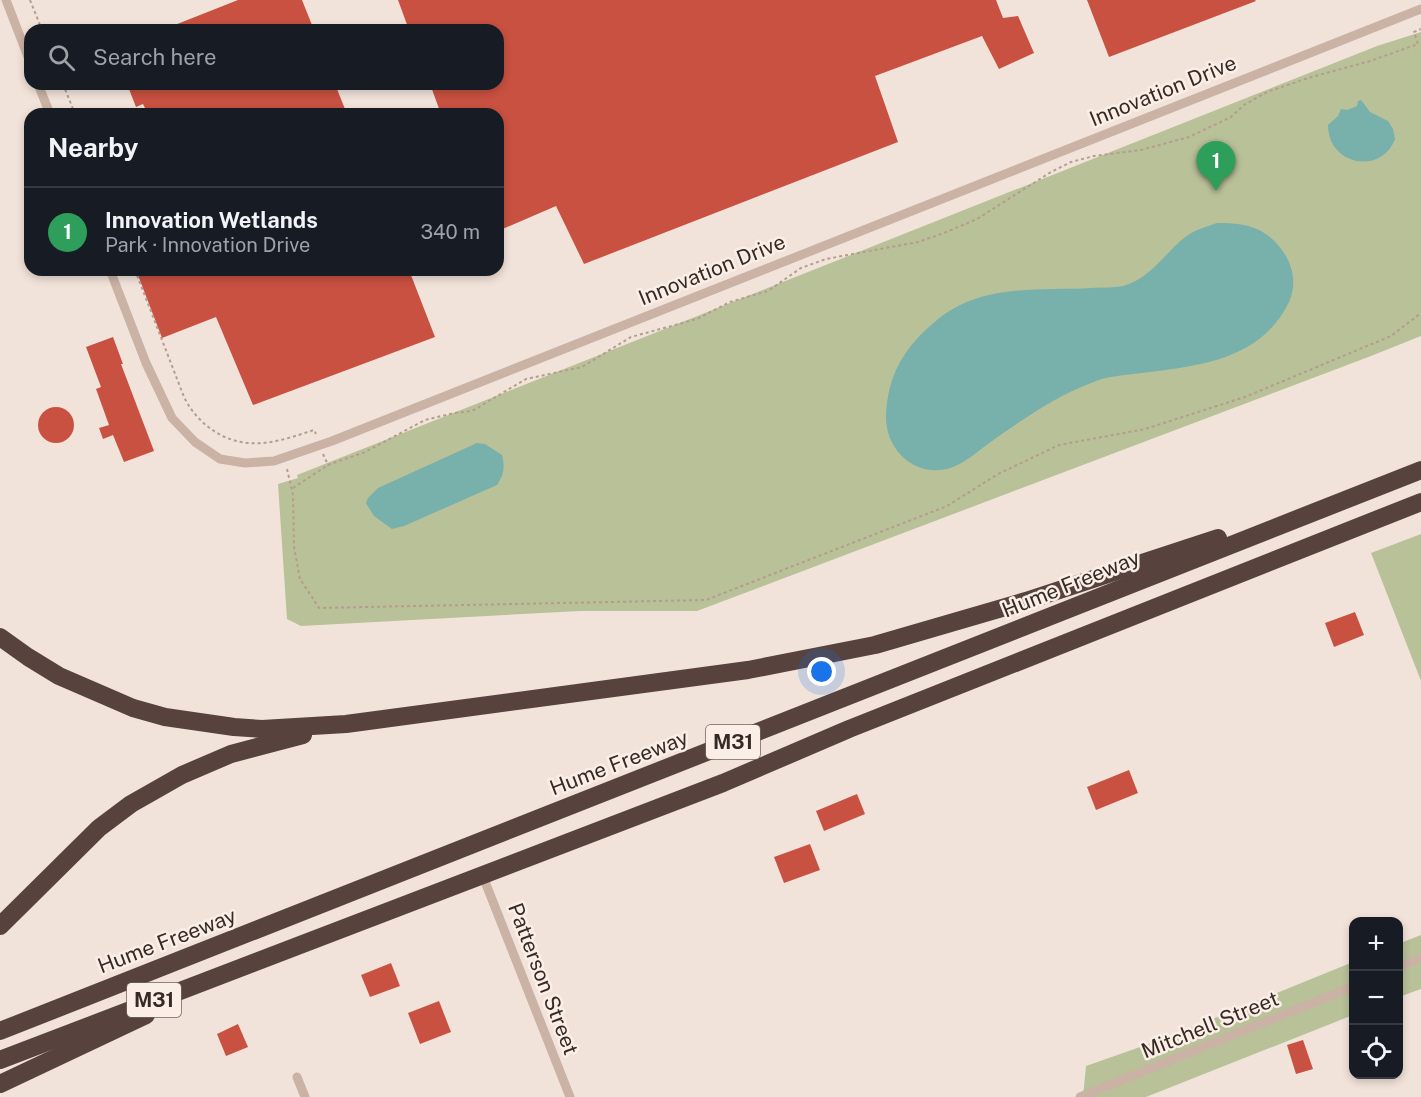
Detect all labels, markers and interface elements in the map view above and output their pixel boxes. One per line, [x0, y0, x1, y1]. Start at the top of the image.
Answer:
search box [24, 24, 504, 90]
icon: search [45, 41, 78, 74]
text: Search here [93, 44, 217, 70]
street label: Innovation Drive [1086, 50, 1240, 131]
text: Nearby [48, 132, 138, 163]
pin: 1 [1196, 142, 1236, 191]
text: Innovation Wetlands [105, 207, 318, 233]
text: 1 [63, 220, 72, 244]
text: 340 m [420, 220, 480, 244]
street label: Innovation Drive [635, 229, 789, 310]
text: Park · Innovation Drive [105, 233, 310, 257]
street label: Hume Freeway [998, 545, 1143, 623]
your location [807, 657, 836, 686]
street label: Hume Freeway [546, 725, 692, 800]
road number: M31 [706, 725, 760, 759]
street label: Patterson Street [503, 899, 584, 1058]
street label: Hume Freeway [94, 903, 240, 978]
map controls [1349, 917, 1403, 1079]
button: + [1349, 917, 1403, 971]
button: − [1349, 971, 1403, 1025]
road number: M31 [127, 983, 181, 1017]
street label: Mitchell Street [1138, 986, 1282, 1063]
button: locate [1349, 1025, 1403, 1079]

